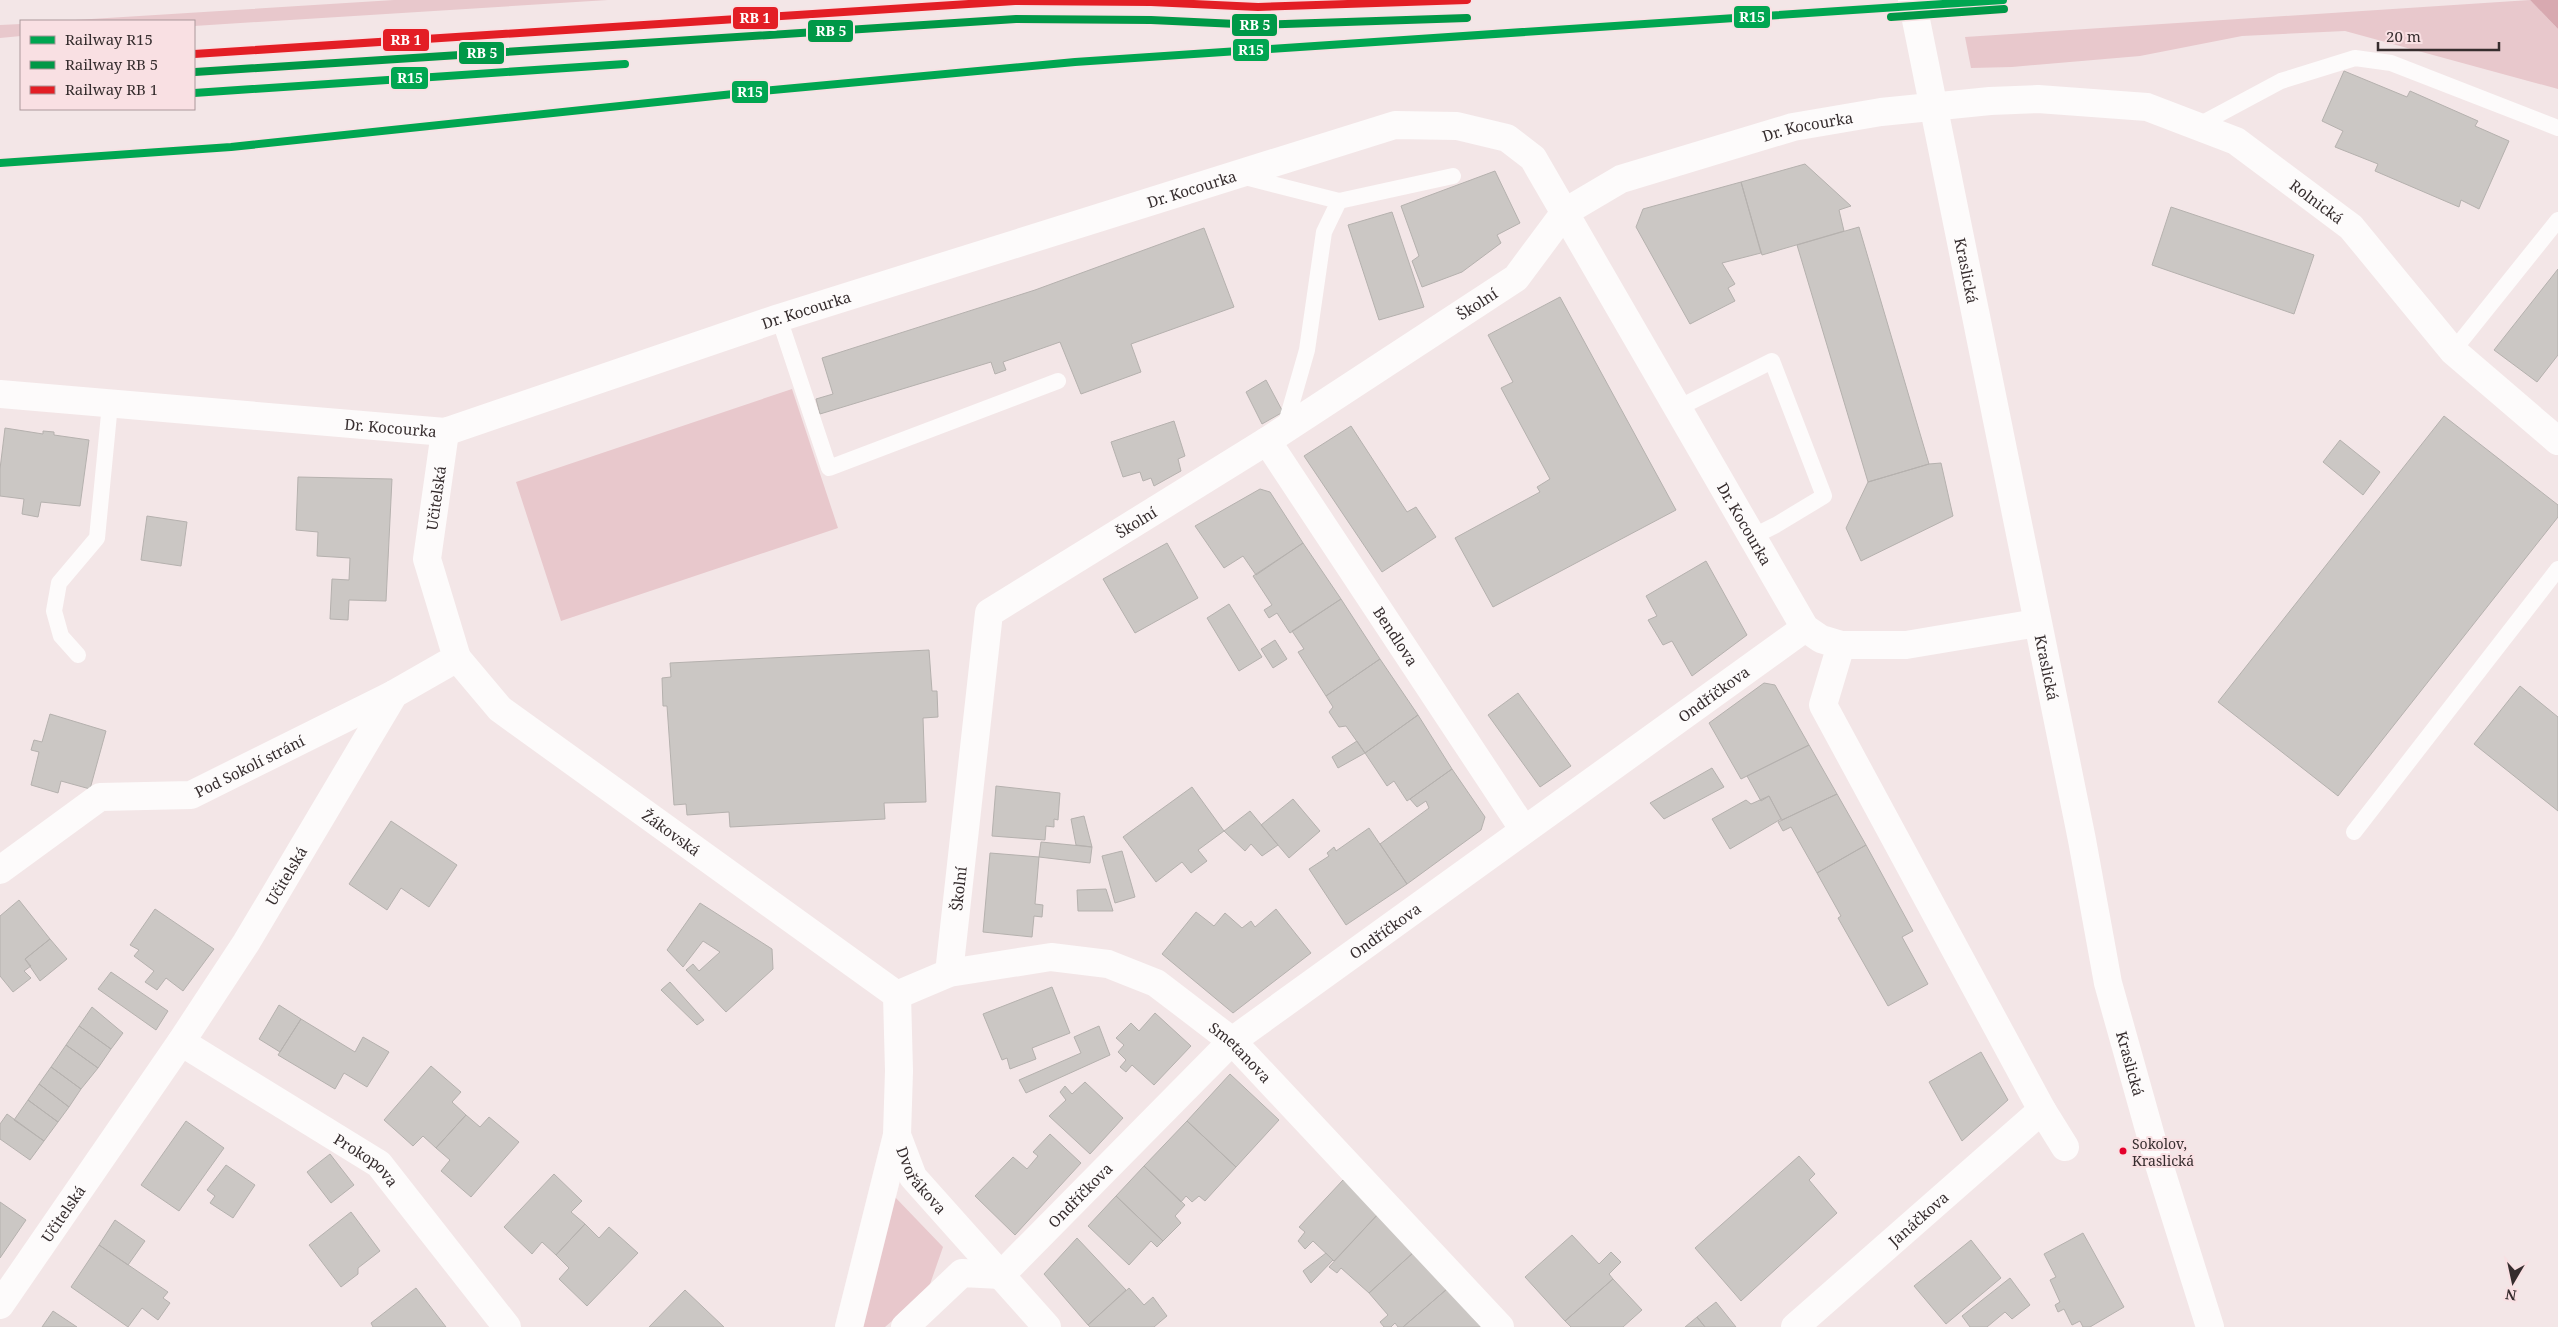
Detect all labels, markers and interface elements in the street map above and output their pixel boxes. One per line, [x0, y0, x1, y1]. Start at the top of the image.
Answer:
line badge: R15 [1733, 5, 1771, 29]
line badge: RB 1 [732, 6, 779, 30]
text: R15 [1739, 7, 1765, 26]
text: RB 1 [740, 8, 771, 27]
line badge: RB 5 [1231, 13, 1278, 37]
text: RB 5 [1240, 15, 1271, 34]
line badge: RB 5 [807, 19, 854, 43]
legend [20, 20, 195, 110]
scale bar [2378, 20, 2499, 52]
text: RB 5 [816, 21, 847, 40]
text: 20 m [2386, 26, 2421, 46]
line badge: RB 1 [382, 28, 430, 52]
text: Railway R15 [65, 29, 153, 49]
text: RB 1 [391, 30, 422, 49]
line badge: R15 [1232, 38, 1270, 62]
text: R15 [1238, 40, 1264, 59]
line badge: RB 5 [458, 41, 505, 65]
text: RB 5 [467, 43, 498, 62]
text: Railway RB 5 [65, 54, 158, 74]
line badge: R15 [390, 66, 429, 90]
text: R15 [397, 68, 423, 87]
text: Railway RB 1 [65, 79, 158, 99]
line badge: R15 [731, 80, 769, 104]
text: R15 [737, 82, 763, 101]
street label: Dr. Kocourka [1760, 107, 1854, 146]
street label: Dr. Kocourka [1145, 165, 1239, 212]
street label: Rolnická [2286, 175, 2348, 228]
street label: Kraslická [1950, 236, 1983, 305]
street label: Školní [1453, 283, 1501, 324]
street label: Dr. Kocourka [759, 286, 853, 333]
street label: Dr. Kocourka [344, 413, 437, 441]
street label: Učitelská [421, 464, 450, 532]
street label: Dr. Kocourka [1713, 479, 1777, 569]
street label: Školní [1112, 502, 1160, 542]
street label: Bendlova [1369, 603, 1423, 670]
street label: Kraslická [2031, 633, 2063, 702]
street label: Ondříčkova [1674, 661, 1753, 726]
street label: Pod Sokolí strání [191, 730, 308, 802]
street label: Žákovská [638, 805, 705, 860]
street label: Učitelská [261, 843, 311, 909]
street label: Školní [946, 865, 971, 912]
street label: Ondříčkova [1345, 898, 1425, 963]
street label: Smetanova [1205, 1017, 1276, 1087]
street label: Kraslická [2112, 1029, 2149, 1098]
street label: Prokopova [330, 1129, 403, 1191]
place label: Sokolov, Kraslická [2132, 1134, 2194, 1170]
street label: Dvořákova [892, 1144, 951, 1218]
marker: Sokolov, Kraslická [2118, 1146, 2128, 1156]
street label: Ondříčkova [1044, 1158, 1116, 1232]
street label: Učitelská [36, 1181, 90, 1246]
street label: Janáčkova [1883, 1187, 1952, 1251]
north arrow [2488, 1257, 2538, 1307]
text: N [2504, 1285, 2518, 1306]

